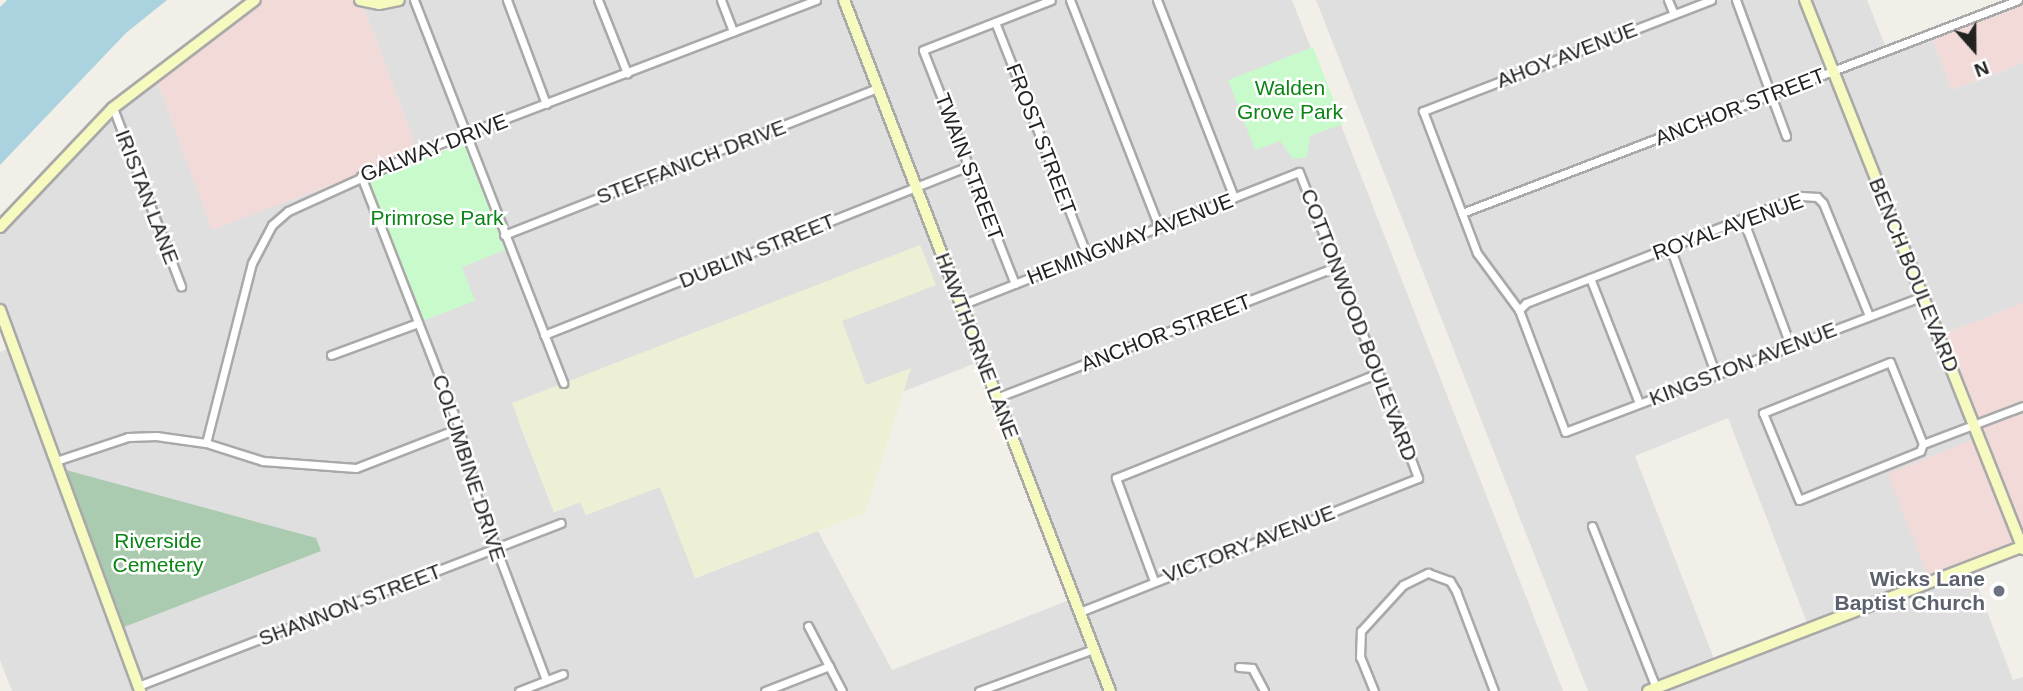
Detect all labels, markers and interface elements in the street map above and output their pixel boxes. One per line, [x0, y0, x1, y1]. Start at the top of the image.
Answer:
north arrow [1939, 14, 2009, 84]
street label: AHOY AVENUE [1492, 16, 1642, 94]
text: N [1972, 57, 1992, 81]
street label: FROST STREET [1001, 60, 1081, 218]
street label: ANCHOR STREET [1652, 63, 1828, 151]
park label: Walden Grove Park [1237, 75, 1343, 125]
street label: TWAIN STREET [929, 90, 1009, 244]
street label: GALWAY DRIVE [357, 108, 511, 188]
street label: STEFFANICH DRIVE [593, 114, 789, 210]
street label: IRISTAN LANE [110, 126, 184, 268]
street label: BENCH BOULEVARD [1863, 174, 1965, 376]
street label: COTTONWOOD BOULEVARD [1295, 185, 1423, 465]
street label: HEMINGWAY AVENUE [1023, 188, 1237, 290]
street label: ROYAL AVENUE [1648, 188, 1808, 266]
park label: Primrose Park [370, 205, 504, 231]
street label: DUBLIN STREET [675, 208, 839, 294]
street label: HAWTHORNE LANE [930, 249, 1024, 443]
street label: ANCHOR STREET [1078, 289, 1254, 377]
street label: KINGSTON AVENUE [1645, 316, 1841, 412]
street label: COLUMBINE DRIVE [427, 371, 511, 565]
street label: VICTORY AVENUE [1159, 499, 1339, 589]
park label: Riverside Cemetery [112, 528, 204, 578]
street label: SHANNON STREET [255, 559, 445, 651]
place label: Wicks Lane Baptist Church [1834, 566, 1985, 616]
marker: Wicks Lane Baptist Church [1991, 583, 2007, 599]

